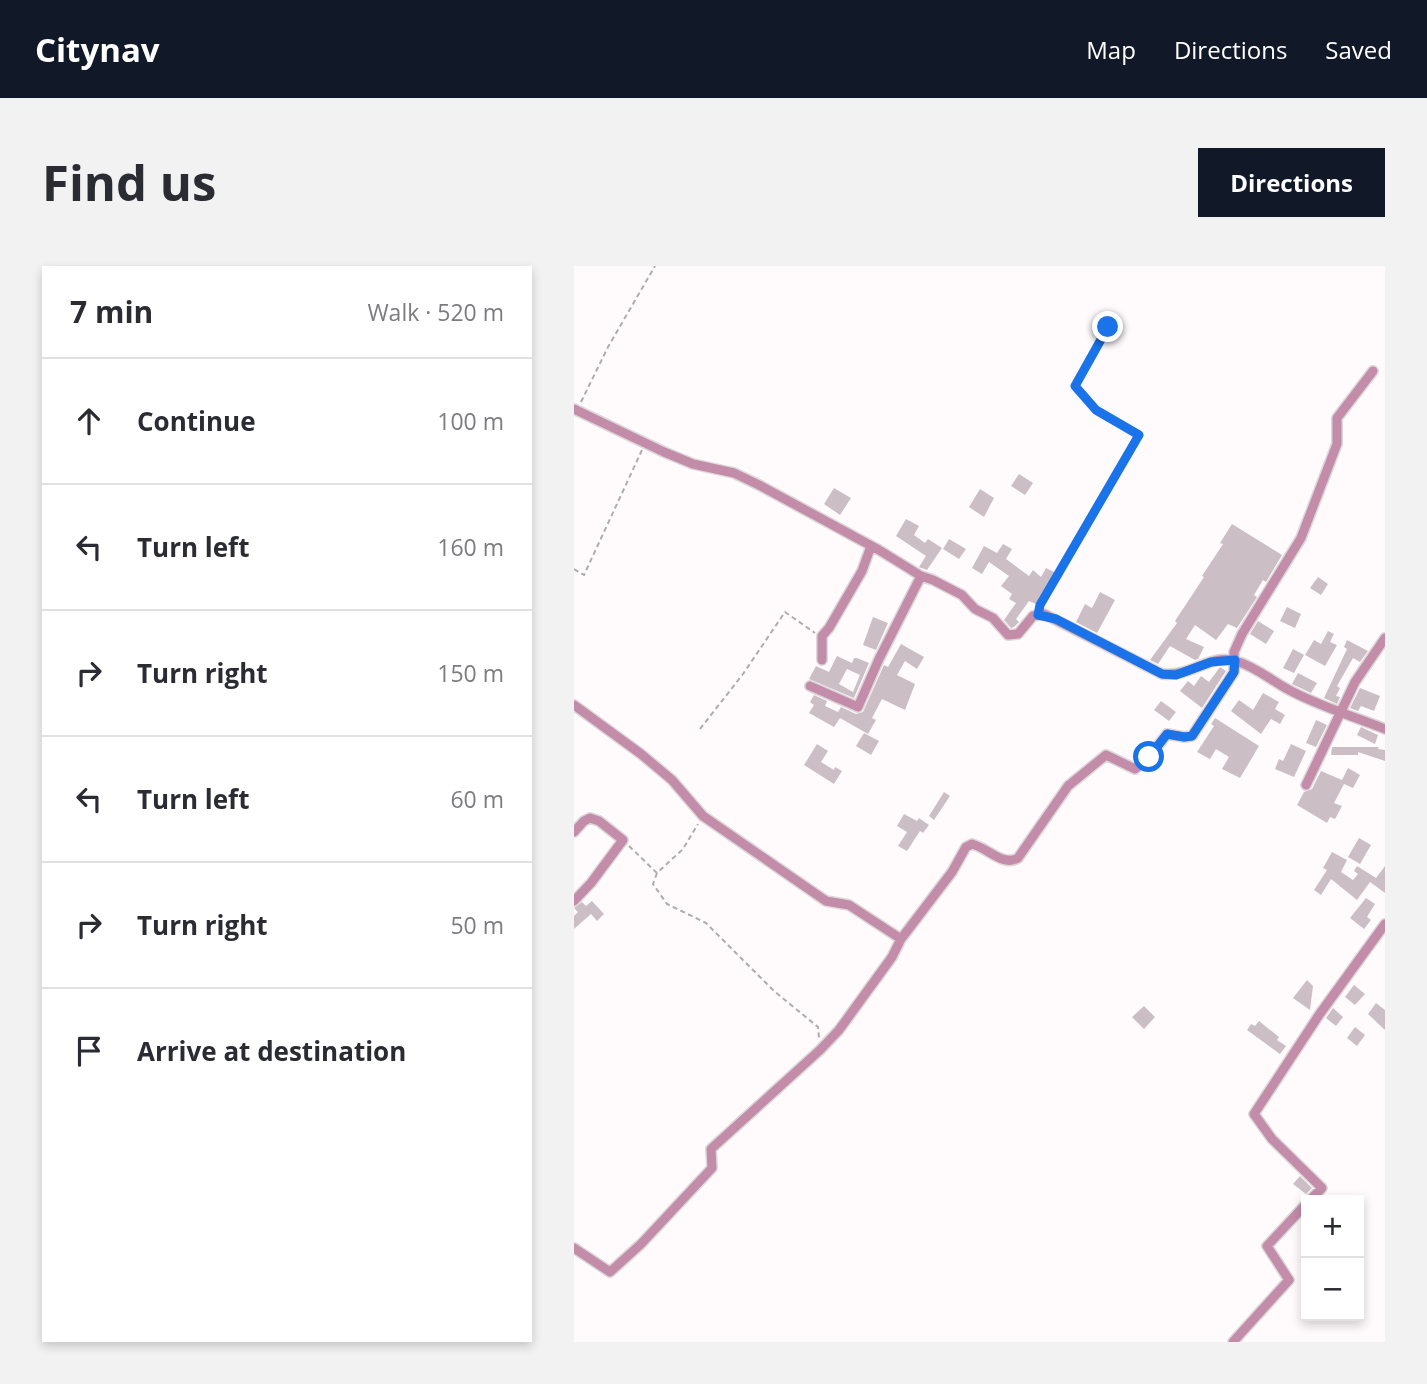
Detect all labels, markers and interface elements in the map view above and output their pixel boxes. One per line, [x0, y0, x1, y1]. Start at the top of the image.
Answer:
text: Citynav [35, 27, 160, 72]
text: Map [1086, 33, 1136, 66]
text: Directions [1174, 33, 1287, 66]
text: Saved [1325, 33, 1392, 66]
button: Directions [1198, 148, 1385, 217]
text: Find us [42, 149, 216, 215]
text: 7 min [70, 291, 153, 332]
text: Walk · 520 m [367, 296, 504, 328]
route end [1092, 311, 1123, 342]
icon: ahead [70, 402, 108, 440]
text: Continue [137, 403, 256, 439]
text: 100 m [437, 405, 504, 437]
icon: left [70, 528, 108, 566]
text: Turn left [137, 529, 249, 565]
text: 160 m [437, 531, 504, 563]
icon: right [70, 654, 108, 692]
text: Turn right [137, 655, 268, 691]
text: 150 m [437, 657, 504, 689]
route start [1133, 741, 1164, 772]
icon: left [70, 780, 108, 818]
text: Turn left [137, 781, 249, 817]
text: 60 m [450, 783, 504, 815]
icon: right [70, 906, 108, 944]
text: Turn right [137, 907, 268, 943]
text: 50 m [450, 909, 504, 941]
icon: arrive [70, 1032, 108, 1070]
text: Arrive at destination [137, 1033, 406, 1069]
map controls [1301, 1195, 1364, 1321]
button: + [1301, 1195, 1364, 1258]
button: − [1301, 1258, 1364, 1321]

